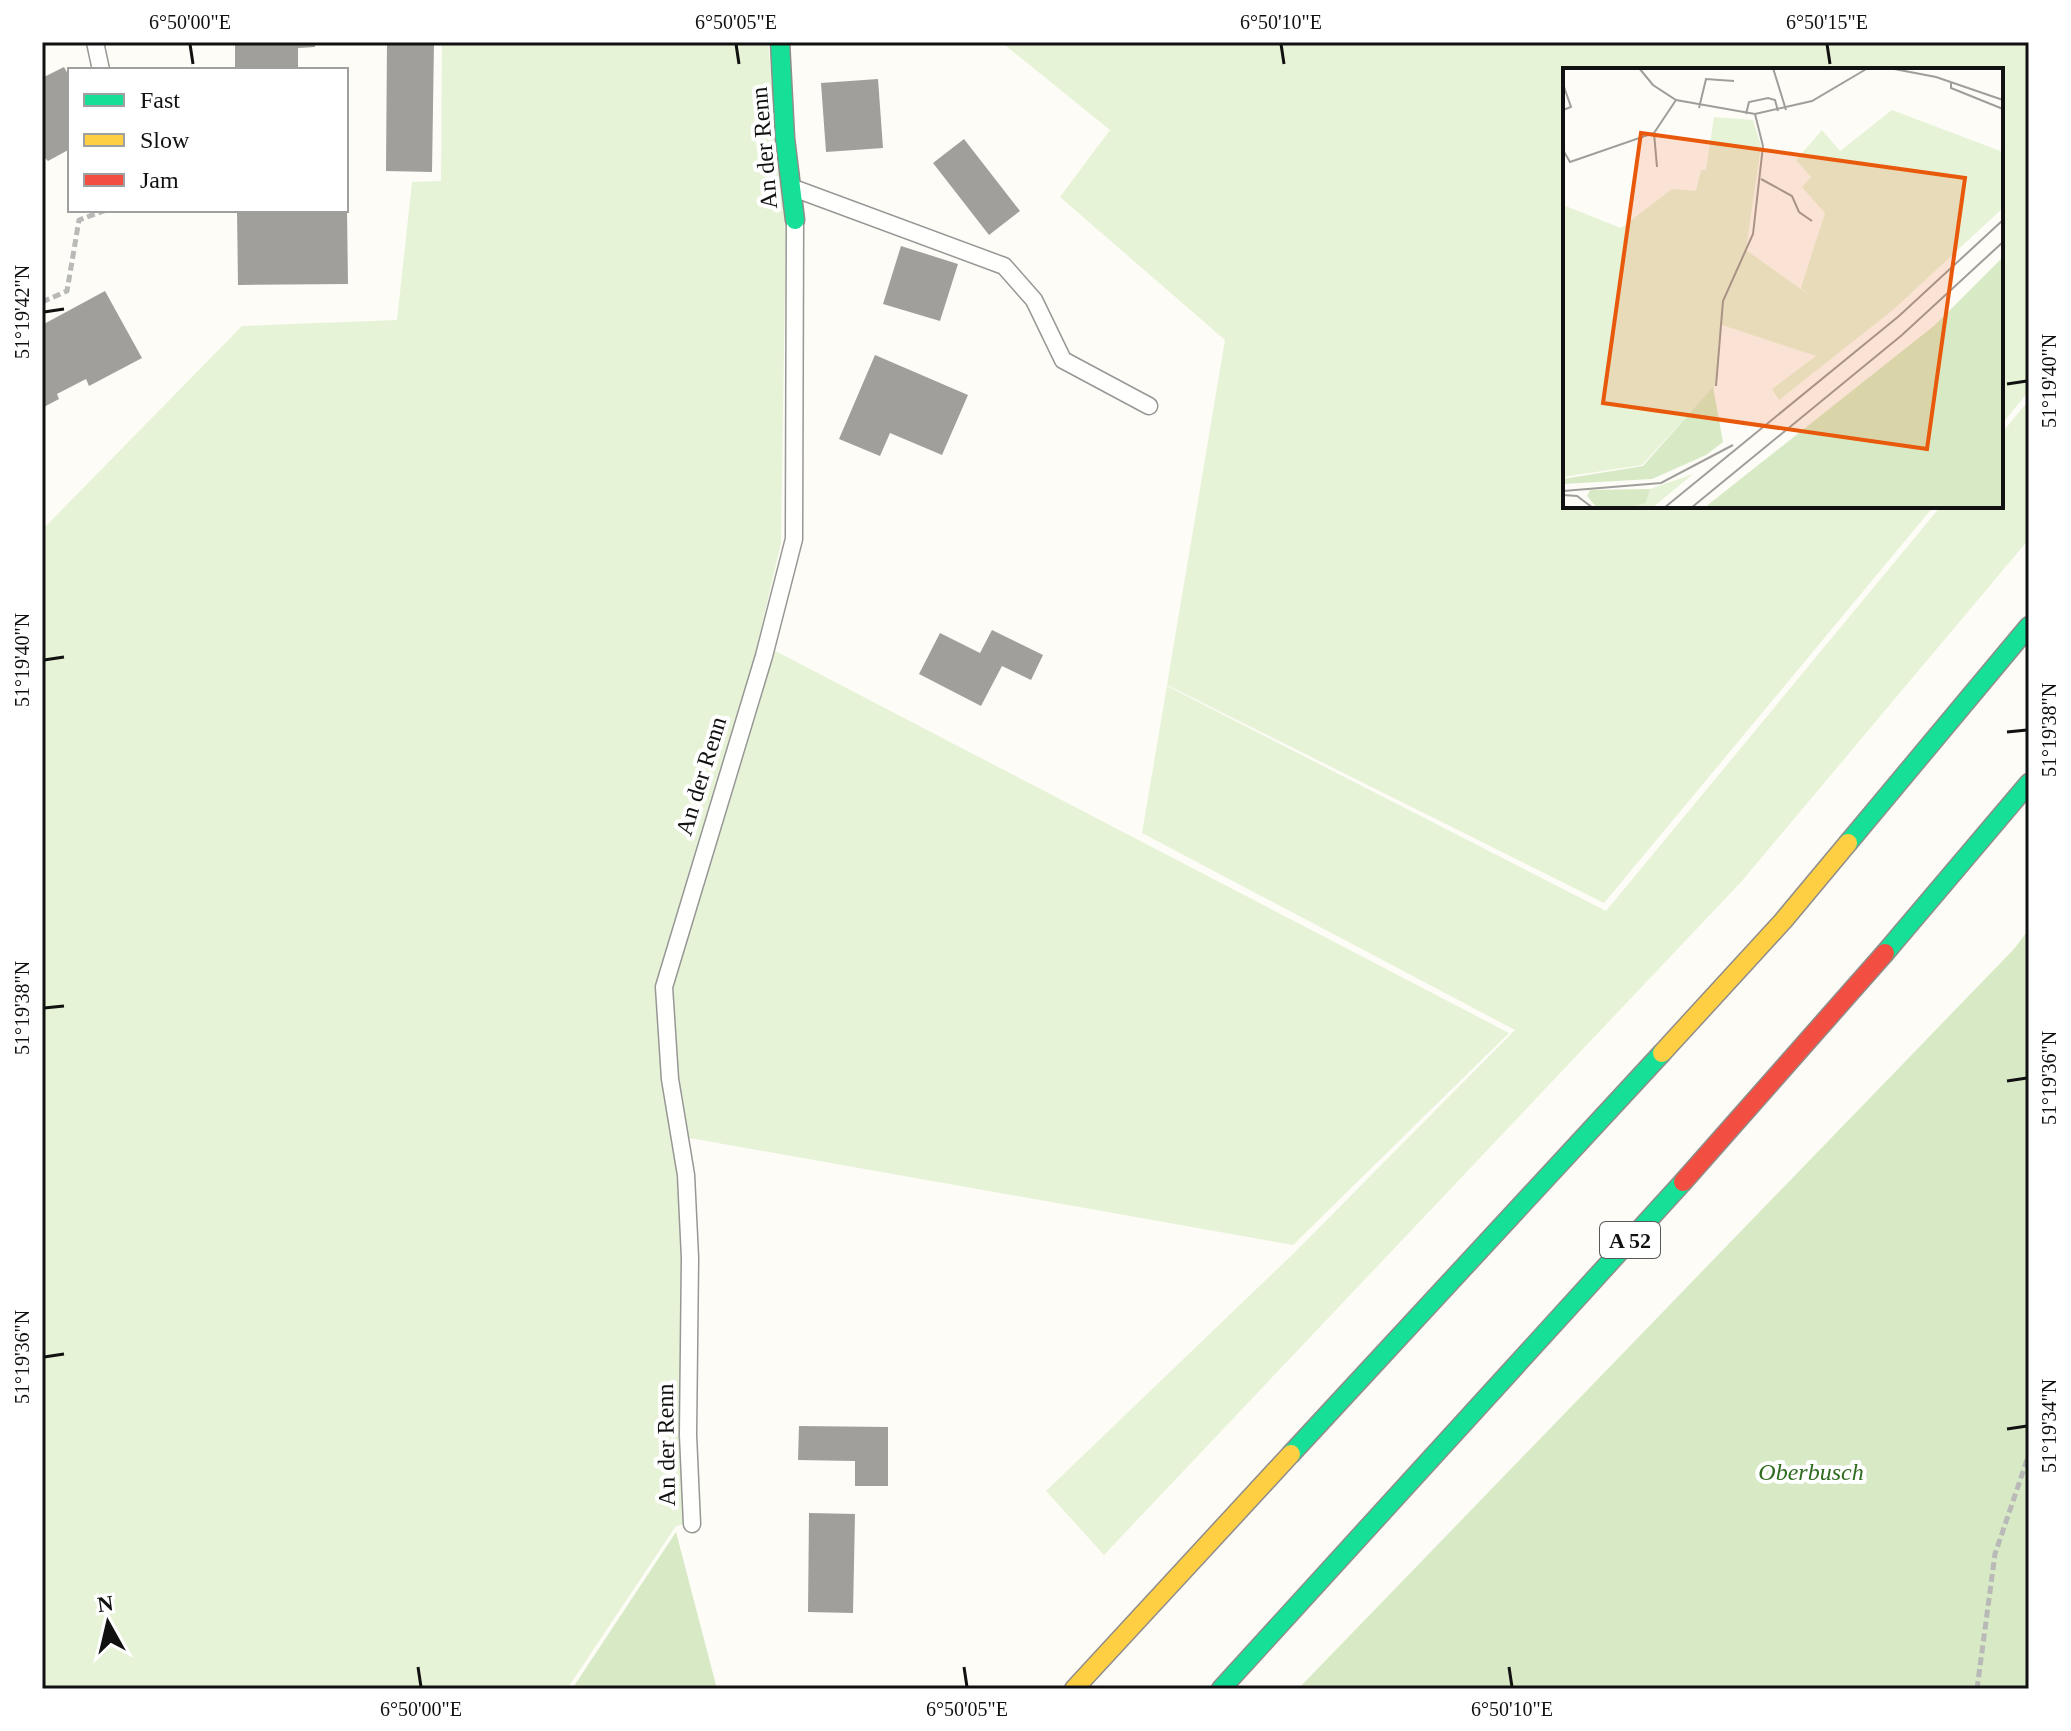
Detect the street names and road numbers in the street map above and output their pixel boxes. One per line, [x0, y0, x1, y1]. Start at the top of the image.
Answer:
street label: An der Renn [746, 86, 782, 210]
street label: An der Renn [671, 714, 731, 838]
road number: A 52 [1600, 1222, 1660, 1258]
street label: An der Renn [652, 1383, 680, 1507]

